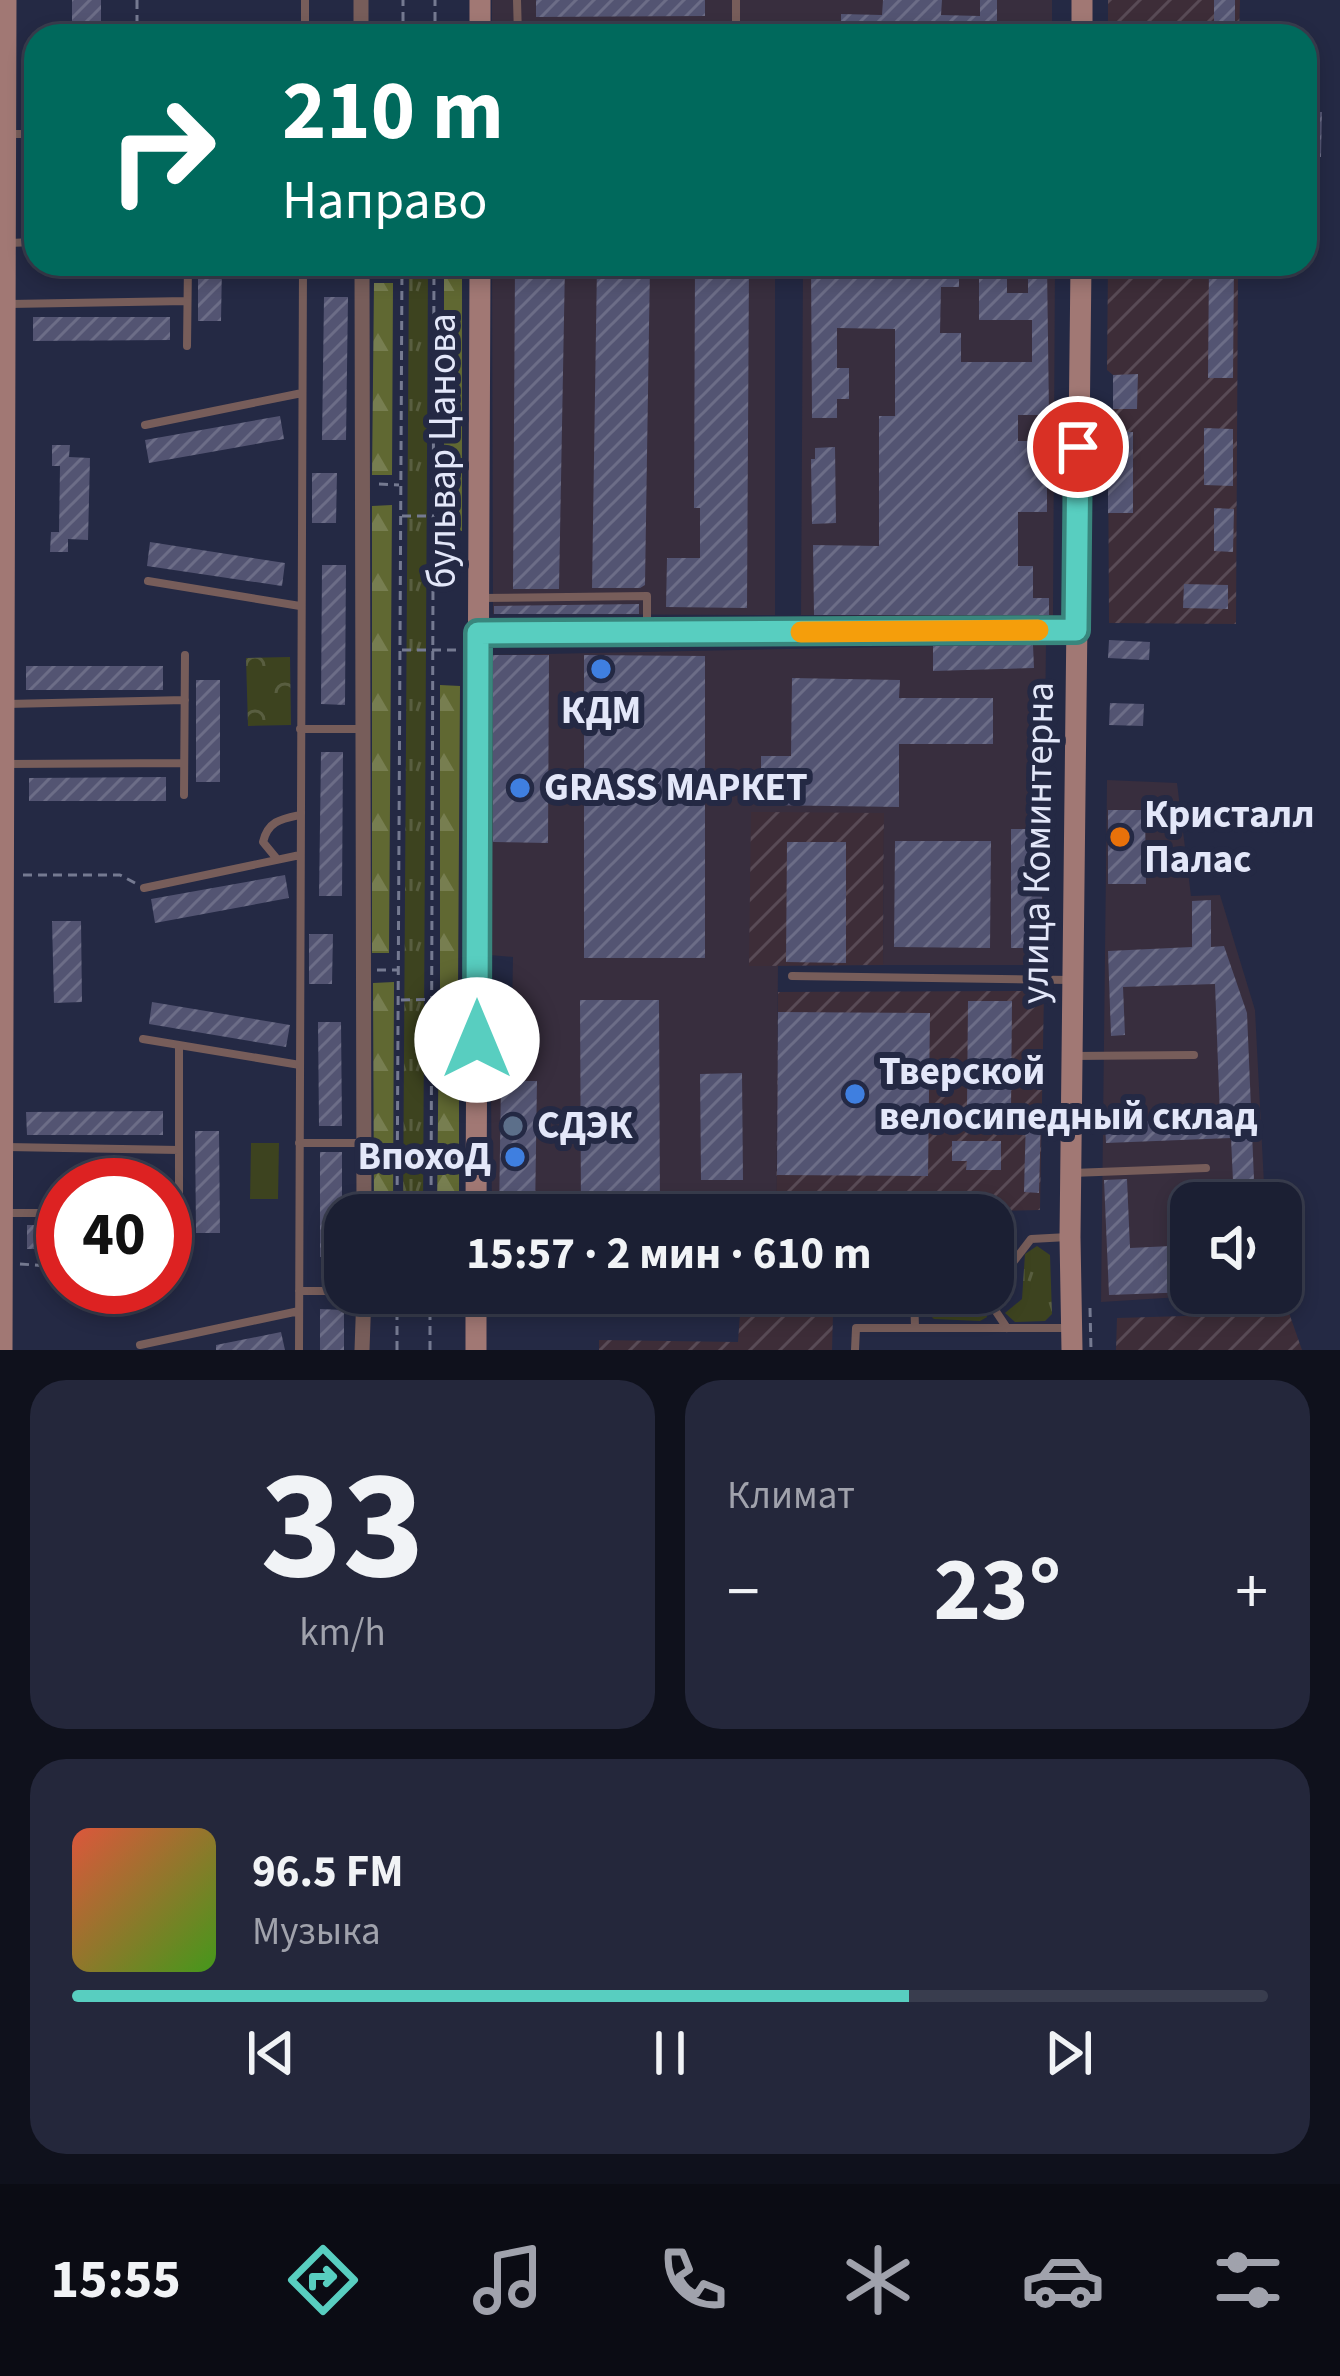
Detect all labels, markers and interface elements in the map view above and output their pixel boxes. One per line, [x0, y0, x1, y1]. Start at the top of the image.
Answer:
text: 210 m [282, 52, 504, 172]
icon: right [84, 72, 240, 228]
text: Направо [282, 163, 487, 240]
street label: бульвар Цанова [415, 313, 471, 589]
pin [1027, 396, 1129, 498]
icon: arrive [1045, 414, 1111, 480]
marker: КДМ [588, 656, 614, 682]
street label: улица Коминтерна [1007, 681, 1069, 1005]
place label: КДМ [561, 683, 641, 739]
place label: GRASS МАРКЕТ [544, 760, 808, 816]
marker: GRASS МАРКЕТ [507, 775, 533, 801]
place label: Кристалл Палас [1144, 787, 1315, 888]
marker: Кристалл Палас [1107, 824, 1133, 850]
position arrow [414, 977, 540, 1103]
place label: Тверской велосипедный склад [879, 1044, 1258, 1145]
marker: Тверской велосипедный склад [842, 1081, 868, 1107]
place label: СДЭК [537, 1098, 634, 1154]
marker: СДЭК [500, 1113, 526, 1139]
place label: ВпохоД [358, 1129, 491, 1185]
marker: ВпохоД [502, 1144, 528, 1170]
speed limit sign: 40 [36, 1158, 192, 1314]
map controls [1170, 1182, 1302, 1314]
button: sound [1170, 1182, 1302, 1314]
text: 15:57 · 2 мин · 610 m [466, 1222, 872, 1286]
text: 33 [260, 1416, 425, 1638]
text: Климат [727, 1468, 855, 1524]
text: 23° [934, 1527, 1061, 1655]
text: − [727, 1545, 760, 1639]
text: + [1235, 1545, 1268, 1639]
text: km/h [299, 1605, 386, 1661]
text: 96.5 FM [252, 1840, 404, 1904]
text: Музыка [252, 1904, 381, 1960]
icon: previous [238, 2020, 304, 2086]
icon: pause [637, 2020, 703, 2086]
icon: next [1036, 2020, 1102, 2086]
icon: directions [281, 2238, 365, 2322]
icon: music [466, 2238, 550, 2322]
icon: phone [651, 2238, 735, 2322]
icon: climate [836, 2238, 920, 2322]
icon: car [1021, 2238, 1105, 2322]
icon: filters [1206, 2238, 1290, 2322]
text: 15:55 [50, 2242, 181, 2319]

